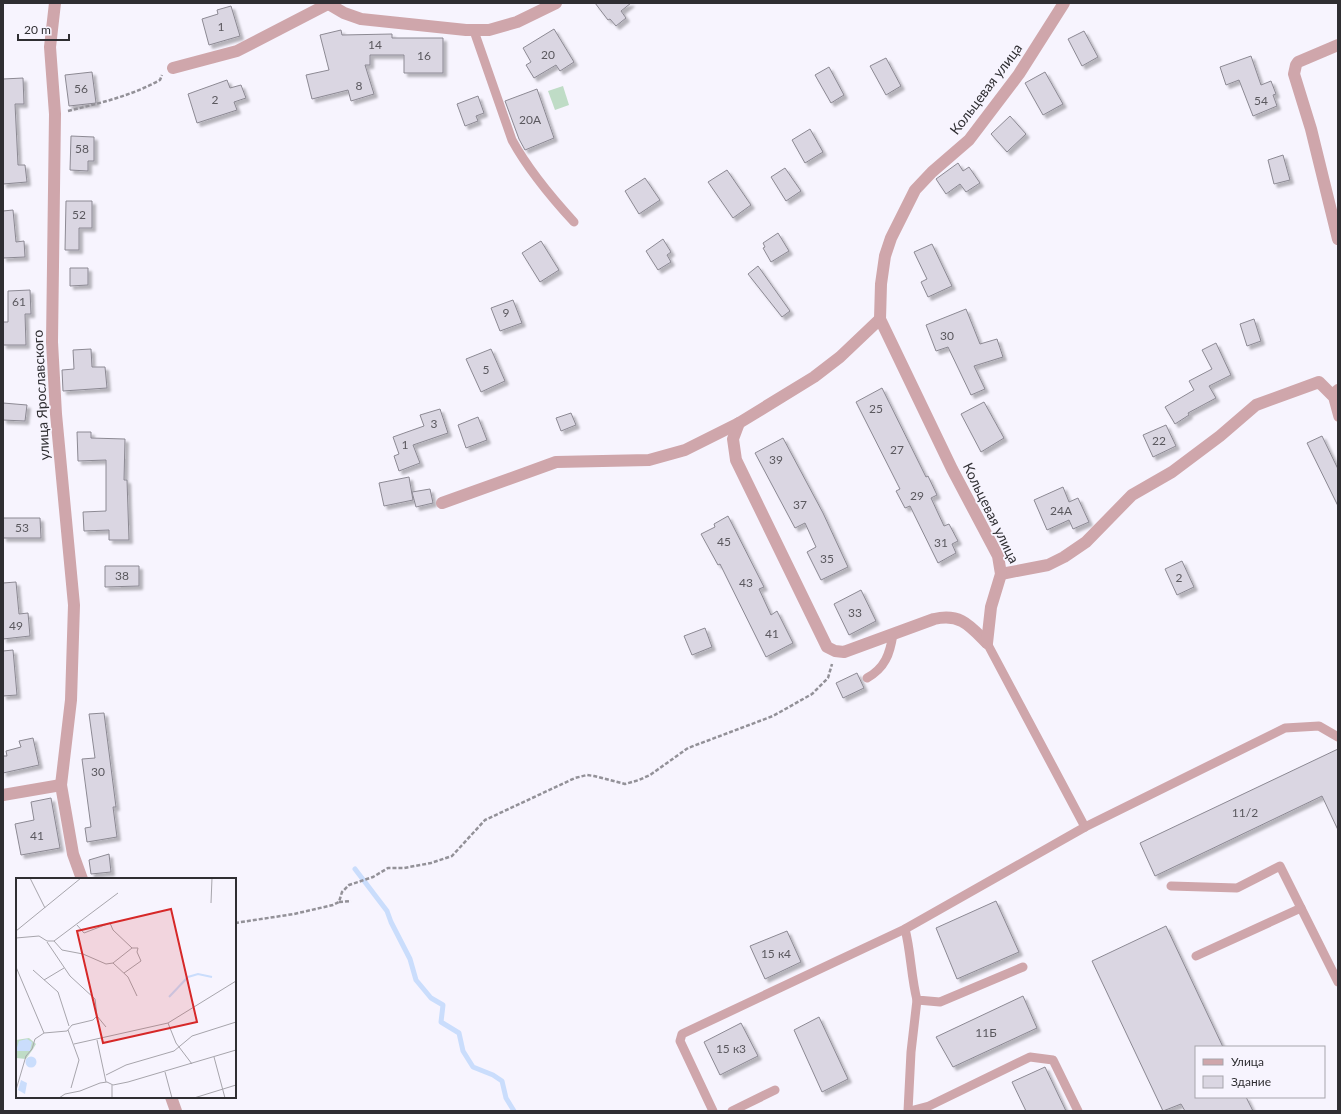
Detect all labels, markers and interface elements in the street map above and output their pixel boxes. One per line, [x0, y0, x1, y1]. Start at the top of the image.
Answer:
scale bar [18, 16, 69, 42]
house number: 1 [218, 19, 225, 34]
text: 20 m [24, 22, 51, 37]
house number: 14 [368, 37, 382, 52]
street label: Кольцевая улица [946, 40, 1025, 138]
house number: 20 [541, 47, 555, 62]
house number: 16 [417, 48, 431, 63]
house number: 8 [356, 78, 363, 93]
house number: 56 [74, 81, 88, 96]
house number: 2 [212, 92, 219, 107]
house number: 54 [1254, 93, 1268, 108]
house number: 20А [519, 112, 542, 127]
house number: 58 [75, 141, 89, 156]
house number: 52 [72, 207, 86, 222]
house number: 61 [12, 294, 26, 309]
house number: 9 [503, 305, 510, 320]
house number: 30 [940, 328, 954, 343]
street label: улица Ярославского [29, 329, 52, 461]
house number: 5 [483, 362, 490, 377]
house number: 25 [869, 401, 883, 416]
house number: 3 [431, 416, 438, 431]
house number: 22 [1152, 433, 1166, 448]
house number: 1 [402, 437, 409, 452]
house number: 27 [890, 442, 904, 457]
house number: 39 [769, 452, 783, 467]
street label: Кольцевая улица [960, 460, 1023, 566]
house number: 29 [910, 488, 924, 503]
house number: 37 [793, 497, 807, 512]
house number: 24А [1050, 503, 1073, 518]
house number: 53 [15, 520, 29, 535]
house number: 45 [717, 534, 731, 549]
house number: 31 [934, 535, 948, 550]
house number: 35 [820, 551, 834, 566]
house number: 38 [115, 568, 129, 583]
house number: 2 [1176, 570, 1183, 585]
house number: 43 [739, 575, 753, 590]
house number: 33 [848, 605, 862, 620]
house number: 49 [9, 618, 23, 633]
house number: 41 [765, 626, 779, 641]
house number: 30 [91, 764, 105, 779]
house number: 11/2 [1232, 805, 1258, 820]
house number: 41 [30, 828, 44, 843]
inset map [16, 878, 236, 1098]
house number: 15 к4 [761, 946, 791, 961]
house number: 11Б [975, 1025, 997, 1040]
house number: 15 к3 [716, 1041, 746, 1056]
legend [1195, 1046, 1325, 1098]
text: Улица [1231, 1054, 1264, 1069]
text: Здание [1231, 1074, 1271, 1089]

